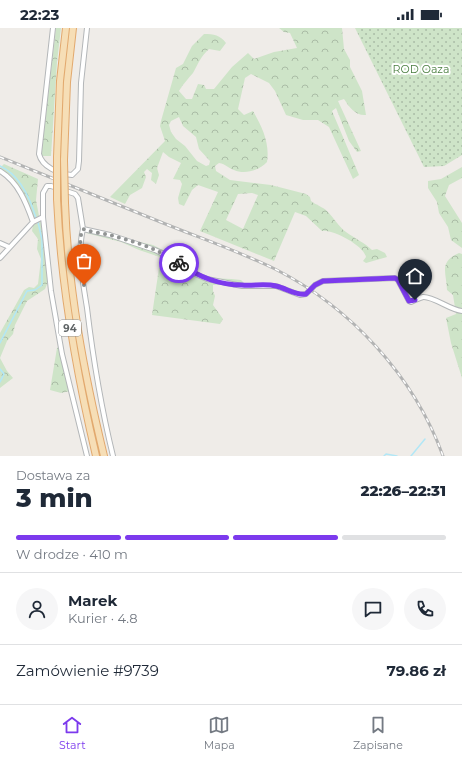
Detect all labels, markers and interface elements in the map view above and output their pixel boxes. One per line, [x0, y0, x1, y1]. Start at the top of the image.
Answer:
text: 22:23 [20, 5, 59, 24]
park label: ROD Oaza [393, 62, 449, 76]
courier [159, 243, 199, 283]
pin [67, 244, 101, 285]
icon: bag [73, 250, 95, 272]
icon: bike [168, 252, 190, 274]
pin [398, 259, 432, 300]
icon: home [404, 265, 426, 287]
road number: 94 [59, 320, 81, 336]
text: Dostawa za [16, 467, 90, 483]
text: 22:26–22:31 [360, 481, 446, 500]
text: 3 min [16, 482, 93, 514]
text: W drodze · 410 m [16, 546, 128, 562]
button: person [16, 588, 58, 630]
button: chat [352, 588, 394, 630]
button: phone [404, 588, 446, 630]
text: Marek [68, 591, 117, 610]
text: Kurier · 4.8 [68, 610, 138, 626]
text: Zamówienie #9739 [16, 661, 159, 680]
text: 79.86 zł [387, 661, 446, 680]
tab: Start [59, 714, 86, 752]
tab: Mapa [204, 714, 235, 752]
tab: Zapisane [353, 714, 403, 752]

